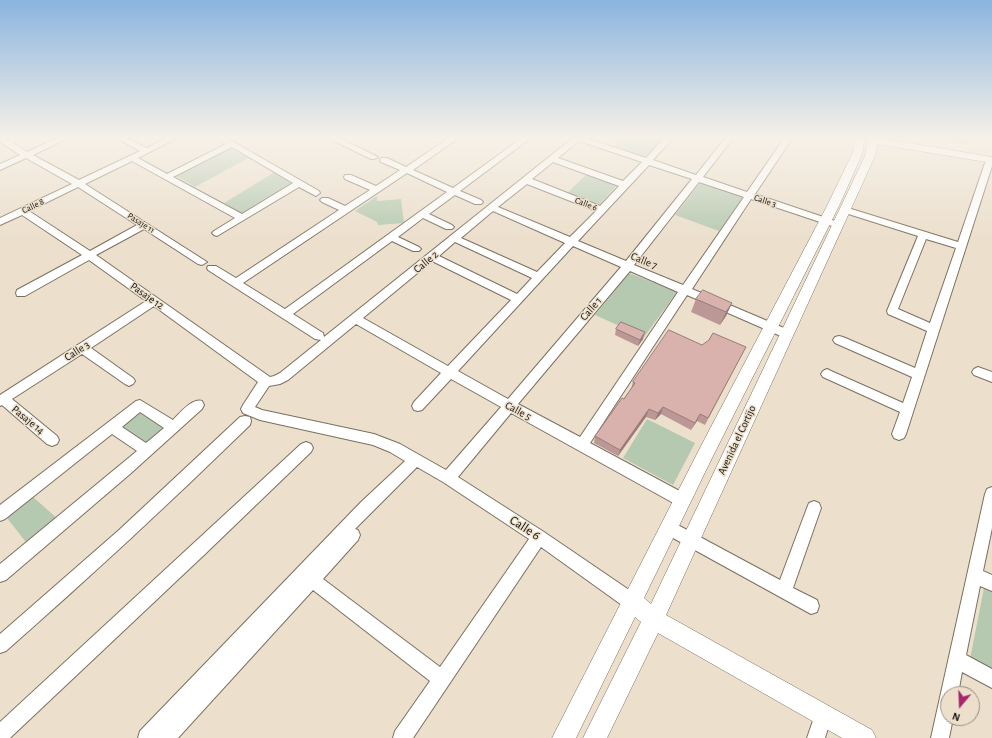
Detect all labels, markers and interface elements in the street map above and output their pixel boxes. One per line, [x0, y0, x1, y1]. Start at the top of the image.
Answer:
street label: Calle 3 [753, 192, 777, 210]
street label: Calle 6 [573, 195, 599, 213]
street label: Calle 8 [20, 196, 46, 216]
street label: Pasaje 11 [125, 210, 157, 236]
street label: Calle 2 [411, 248, 441, 276]
street label: Calle 7 [629, 250, 659, 272]
street label: Pasaje 12 [128, 280, 166, 312]
street label: Calle 1 [577, 295, 605, 323]
street label: Calle 3 [62, 338, 92, 364]
street label: Calle 5 [503, 399, 533, 423]
street label: Pasaje 14 [9, 403, 47, 437]
street label: Avenida el Cortijo [715, 403, 759, 477]
street label: Calle 6 [507, 512, 543, 544]
north arrow [940, 686, 980, 726]
text: N [951, 710, 962, 723]

